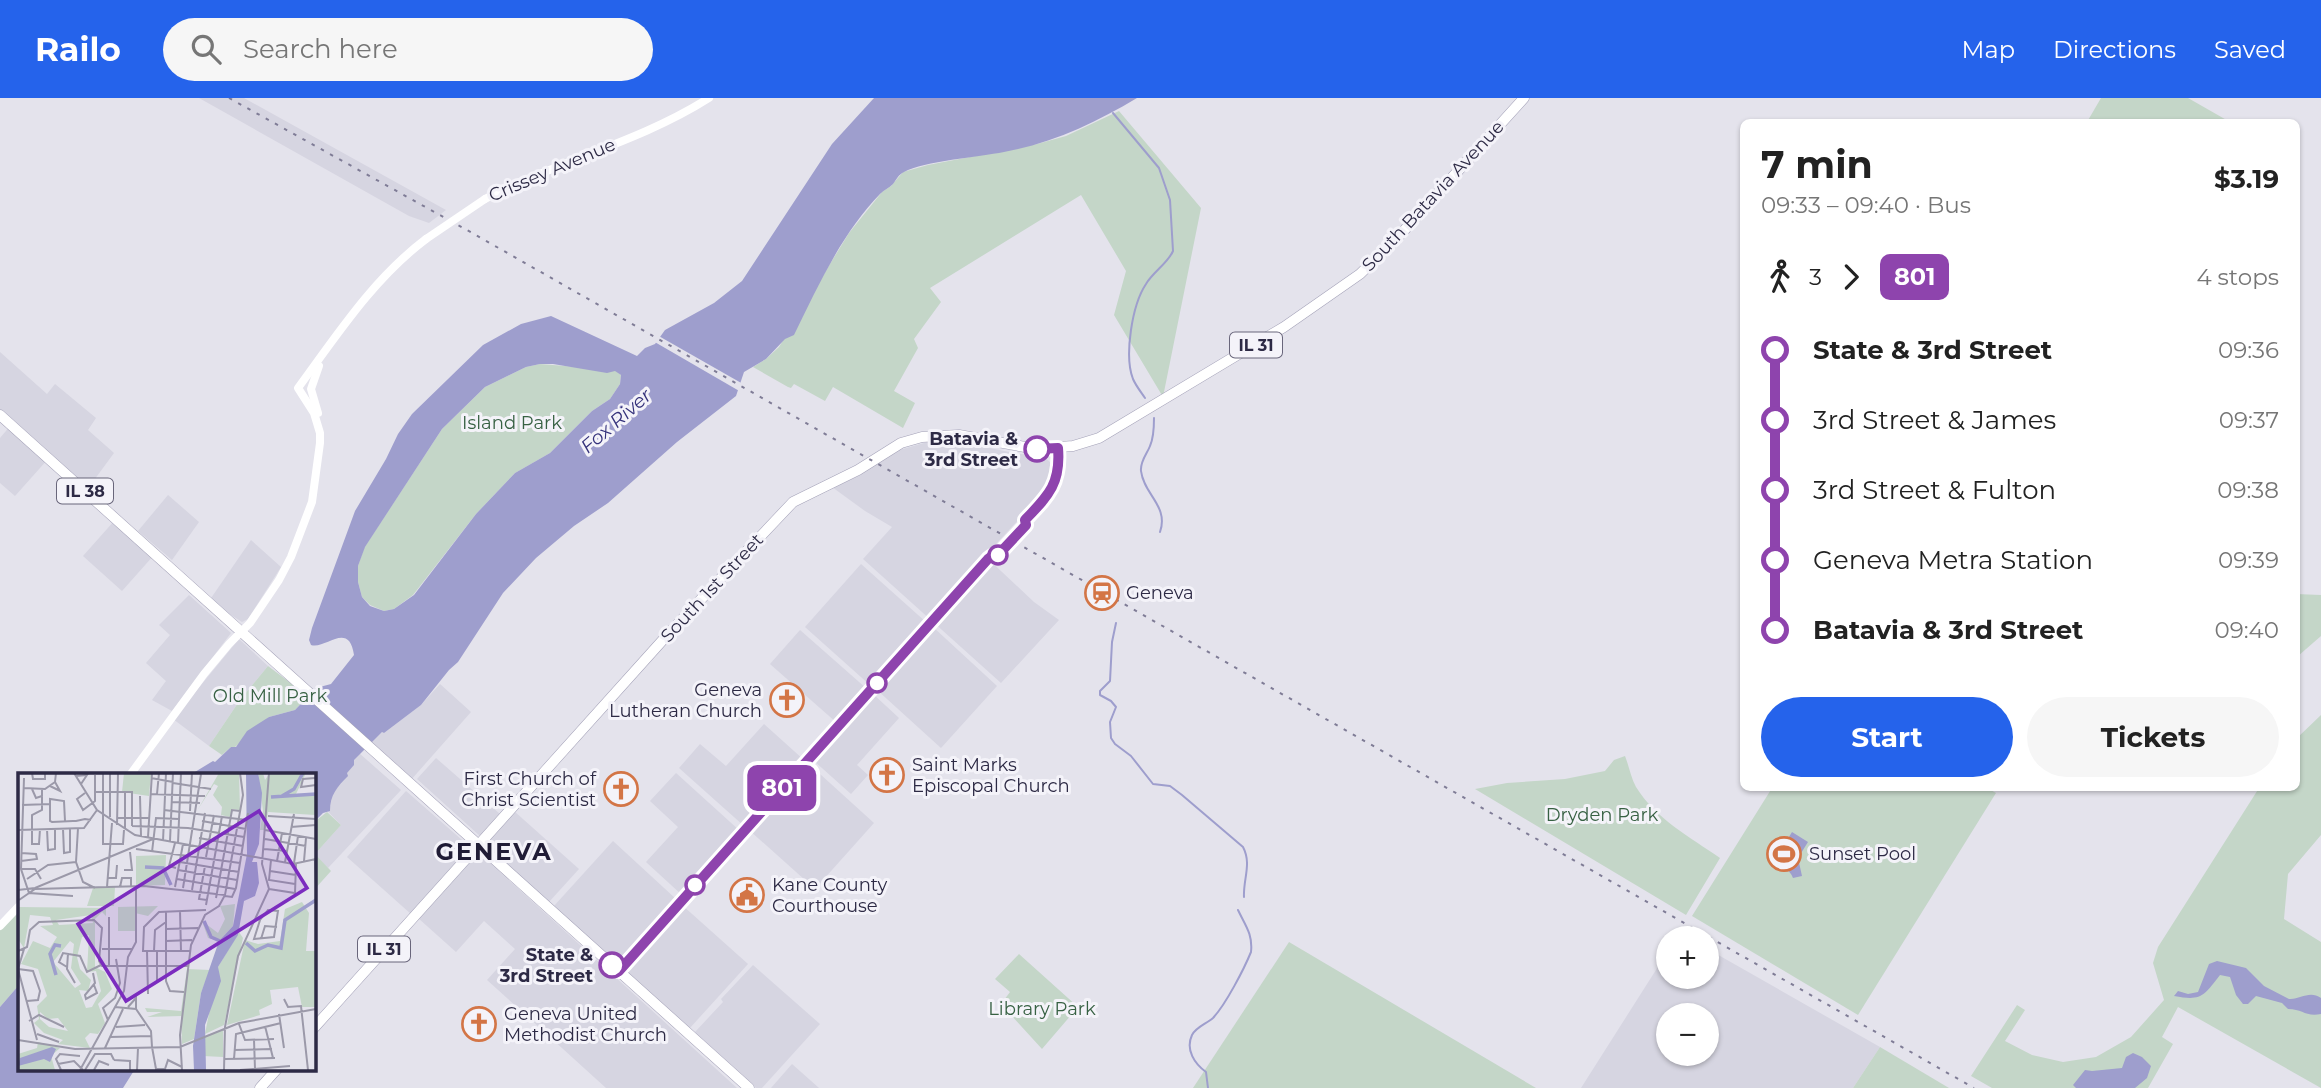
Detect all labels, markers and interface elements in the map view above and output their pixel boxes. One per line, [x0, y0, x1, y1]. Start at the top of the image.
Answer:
search box [163, 18, 653, 81]
text: Railo [35, 29, 121, 69]
icon: search [187, 30, 225, 68]
text: Search here [243, 33, 398, 65]
text: Map [1962, 35, 2015, 64]
text: Directions [2053, 35, 2176, 64]
text: Saved [2214, 35, 2286, 64]
street label: South Batavia Avenue [1357, 116, 1509, 276]
street label: Crissey Avenue [485, 133, 619, 207]
text: 7 min [1761, 141, 1873, 188]
text: $3.19 [2214, 163, 2279, 195]
text: 09:33 – 09:40 · Bus [1761, 191, 1971, 219]
icon: walk [1761, 258, 1799, 296]
icon: forward [1832, 258, 1870, 296]
text: 801 [1894, 262, 1935, 291]
text: 3 [1809, 263, 1822, 291]
text: 4 stops [2196, 263, 2279, 291]
road number: IL 31 [1230, 332, 1282, 358]
text: State & 3rd Street [1813, 334, 2052, 366]
text: 09:36 [2218, 336, 2279, 364]
water label: Fox River [576, 384, 656, 458]
text: 3rd Street & James [1813, 404, 2056, 436]
text: 09:37 [2219, 406, 2279, 434]
park label: Island Park [462, 412, 562, 434]
place label: Batavia & 3rd Street [924, 428, 1018, 471]
marker: Batavia & 3rd Street [1024, 436, 1050, 462]
text: 3rd Street & Fulton [1813, 474, 2056, 506]
text: 09:38 [2217, 476, 2279, 504]
road number: IL 38 [57, 478, 113, 504]
street label: South 1st Street [656, 529, 768, 647]
text: Geneva Metra Station [1813, 544, 2093, 576]
unlabelled marker [988, 545, 1008, 565]
text: 09:39 [2218, 546, 2279, 574]
station icon: Geneva [1083, 574, 1121, 612]
place label: Geneva [1126, 582, 1194, 604]
text: Batavia & 3rd Street [1813, 614, 2083, 646]
text: 09:40 [2214, 616, 2279, 644]
unlabelled marker [867, 673, 887, 693]
place label: Geneva Lutheran Church [609, 679, 762, 722]
church icon: Geneva Lutheran Church [768, 681, 806, 719]
park label: Old Mill Park [213, 685, 327, 707]
button: Start [1761, 697, 2013, 777]
button: Tickets [2027, 697, 2279, 777]
place label: Saint Marks Episcopal Church [912, 754, 1070, 797]
church icon: Saint Marks Episcopal Church [868, 756, 906, 794]
line badge: 801 [742, 765, 822, 811]
place label: First Church of Christ Scientist [461, 768, 597, 811]
church icon: First Church of Christ Scientist [602, 770, 640, 808]
inset map [18, 773, 315, 1070]
text: 801 [761, 773, 803, 802]
park label: Dryden Park [1546, 804, 1659, 826]
sports icon: Sunset Pool [1765, 835, 1803, 873]
district label: GENEVA [435, 837, 553, 866]
place label: Sunset Pool [1809, 843, 1916, 865]
place label: Kane County Courthouse [772, 874, 887, 917]
unlabelled marker [685, 875, 705, 895]
public building icon: Kane County Courthouse [728, 876, 766, 914]
map controls [1656, 926, 1719, 1066]
button: + [1656, 926, 1719, 989]
road number: IL 31 [358, 936, 410, 962]
place label: State & 3rd Street [499, 944, 593, 987]
marker: State & 3rd Street [599, 952, 625, 978]
park label: Library Park [988, 998, 1096, 1020]
place label: Geneva United Methodist Church [504, 1003, 667, 1046]
button: − [1656, 1003, 1719, 1066]
church icon: Geneva United Methodist Church [460, 1005, 498, 1043]

